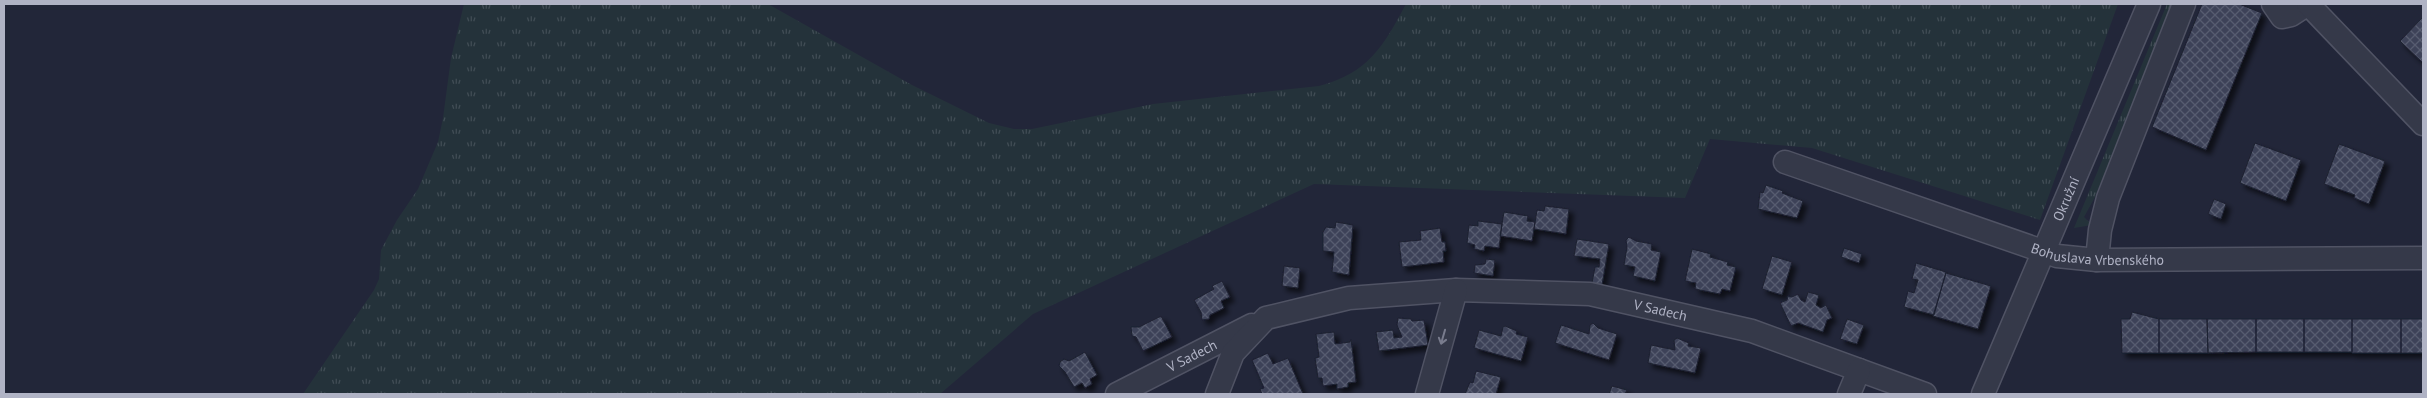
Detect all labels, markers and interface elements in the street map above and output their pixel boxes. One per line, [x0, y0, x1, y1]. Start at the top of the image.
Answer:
street label: Okružní [2049, 174, 2083, 224]
street label: Bohuslava Vrbenského [2029, 239, 2164, 269]
street label: V Sadech [1631, 295, 1689, 325]
one-way arrow [1438, 329, 1447, 345]
street label: V Sadech [1163, 335, 1220, 377]

